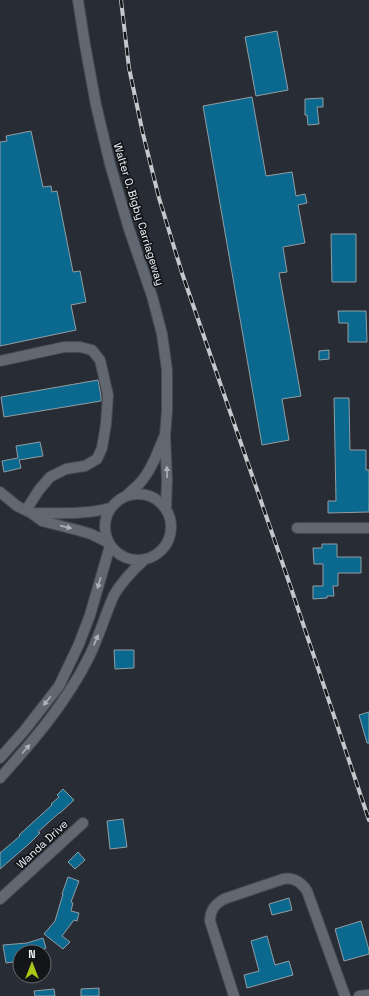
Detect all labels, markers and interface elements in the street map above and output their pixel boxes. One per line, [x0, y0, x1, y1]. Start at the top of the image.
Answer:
street label: Walter O. Bigby Carriageway [111, 141, 167, 287]
one-way arrow [164, 465, 170, 478]
one-way arrow [60, 525, 72, 531]
one-way arrow [96, 578, 102, 590]
one-way arrow [93, 634, 99, 646]
one-way arrow [42, 696, 51, 707]
one-way arrow [21, 743, 30, 754]
street label: Wanda Drive [13, 817, 71, 871]
north arrow [12, 944, 52, 984]
text: N [28, 947, 36, 961]

